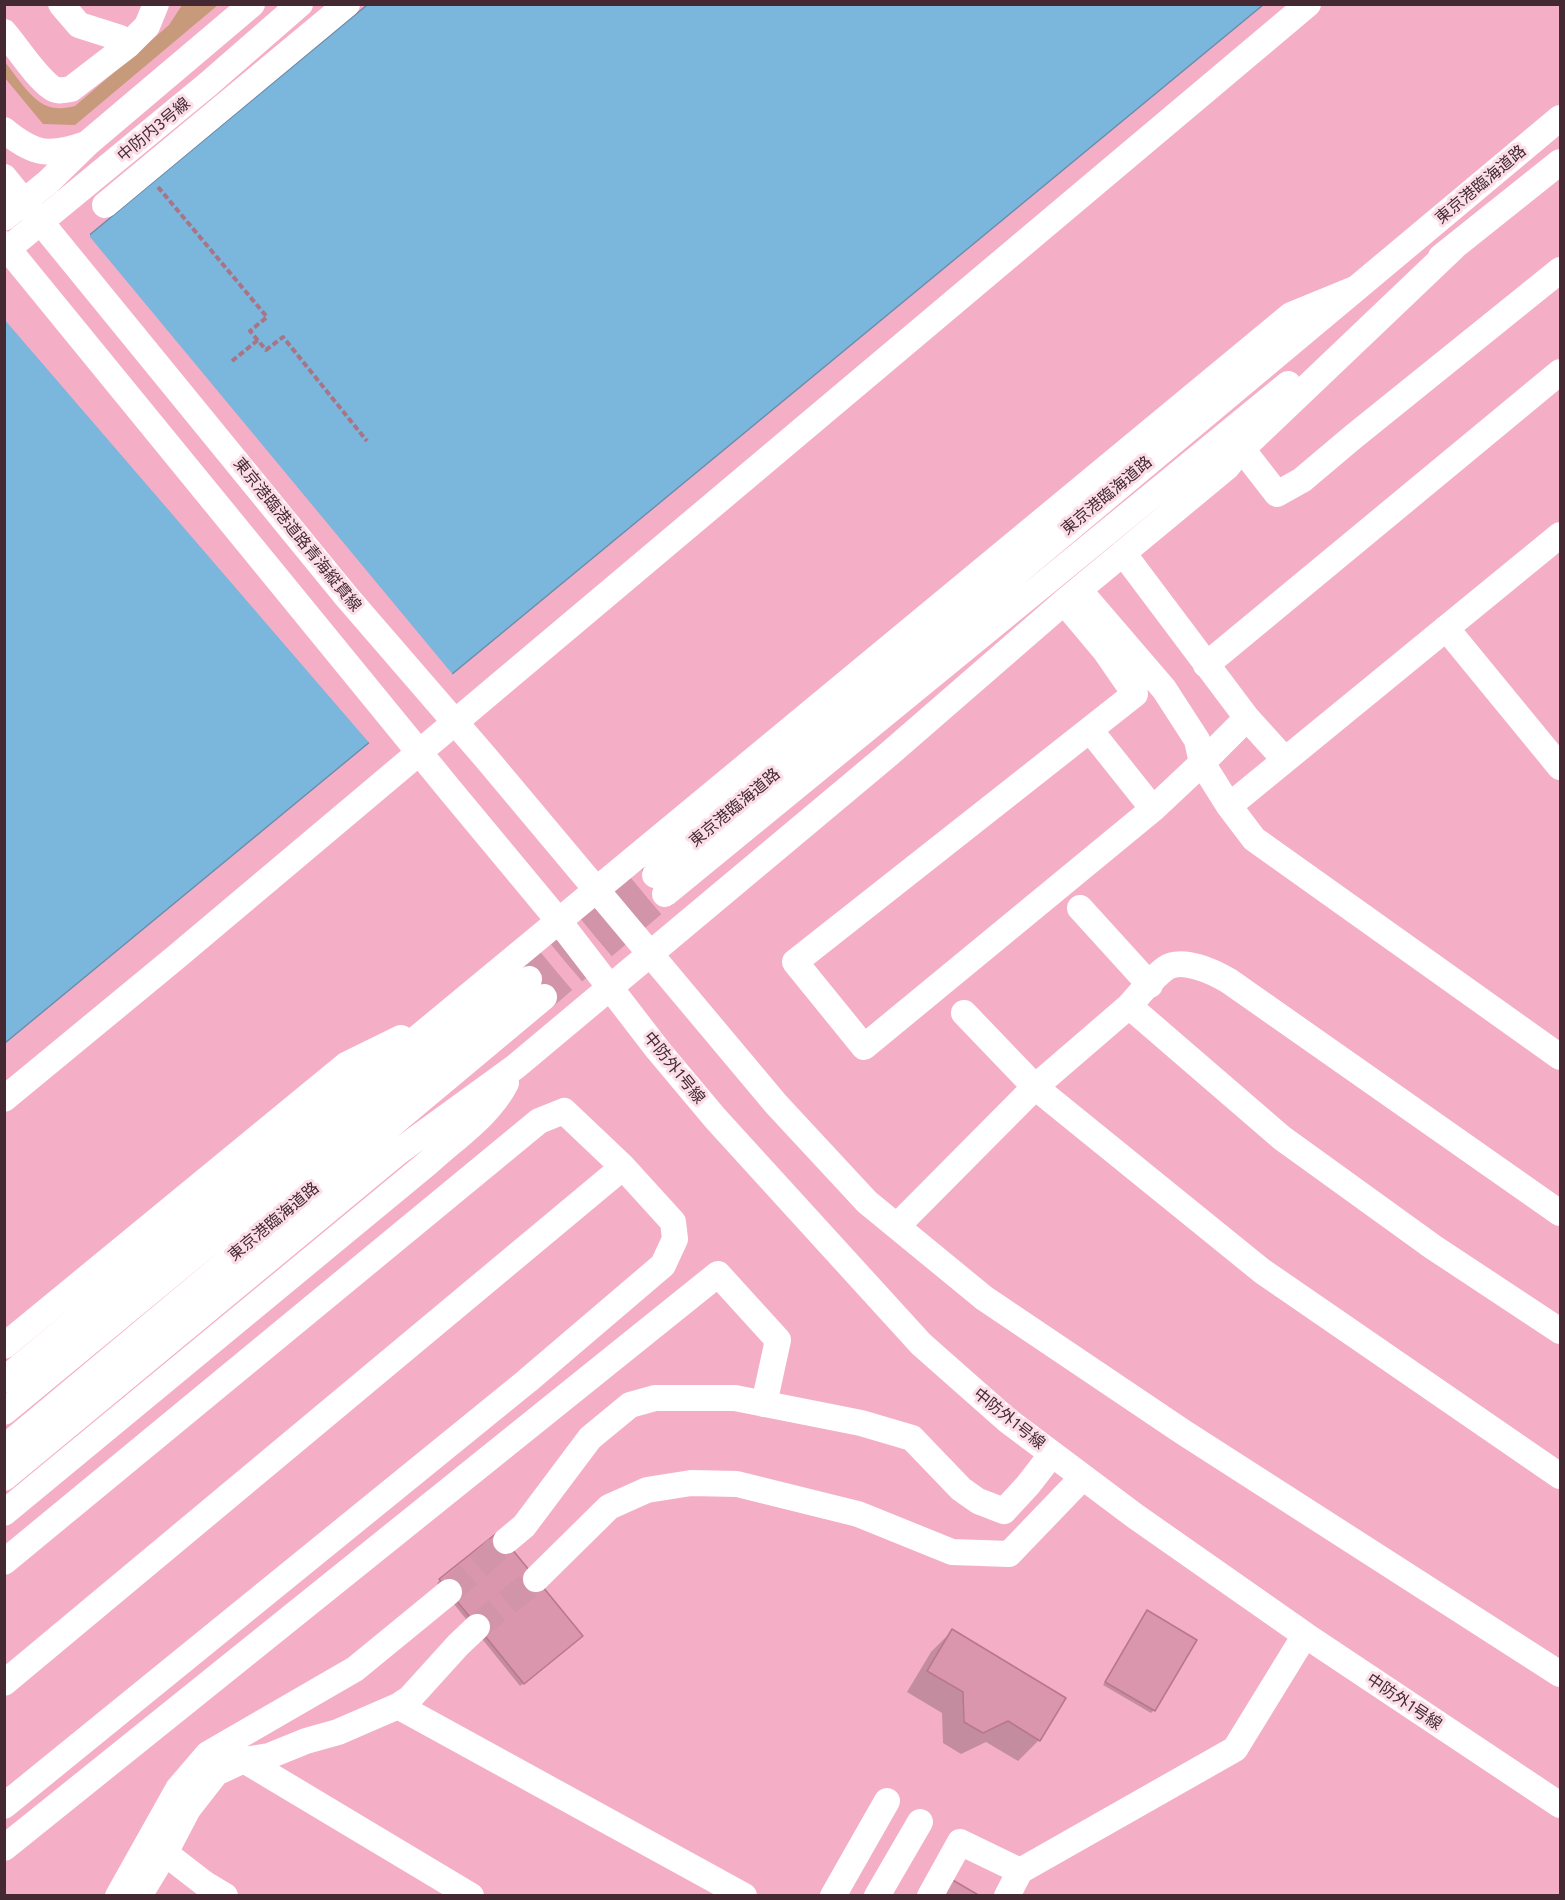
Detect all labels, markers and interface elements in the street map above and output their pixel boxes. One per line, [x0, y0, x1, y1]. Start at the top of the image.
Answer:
street label: 中防内3号線 [114, 94, 194, 166]
street label: 東京港臨海道路 [1432, 142, 1530, 228]
street label: 東京港臨海道路 [1058, 453, 1156, 539]
street label: 東京港臨港道路青海縦貫線 [229, 454, 365, 616]
street label: 東京港臨海道路 [686, 765, 784, 851]
street label: 中防外1号線 [639, 1028, 709, 1108]
street label: 東京港臨海道路 [225, 1179, 323, 1265]
street label: 中防外1号線 [969, 1384, 1049, 1454]
street label: 中防外1号線 [1363, 1670, 1445, 1734]

